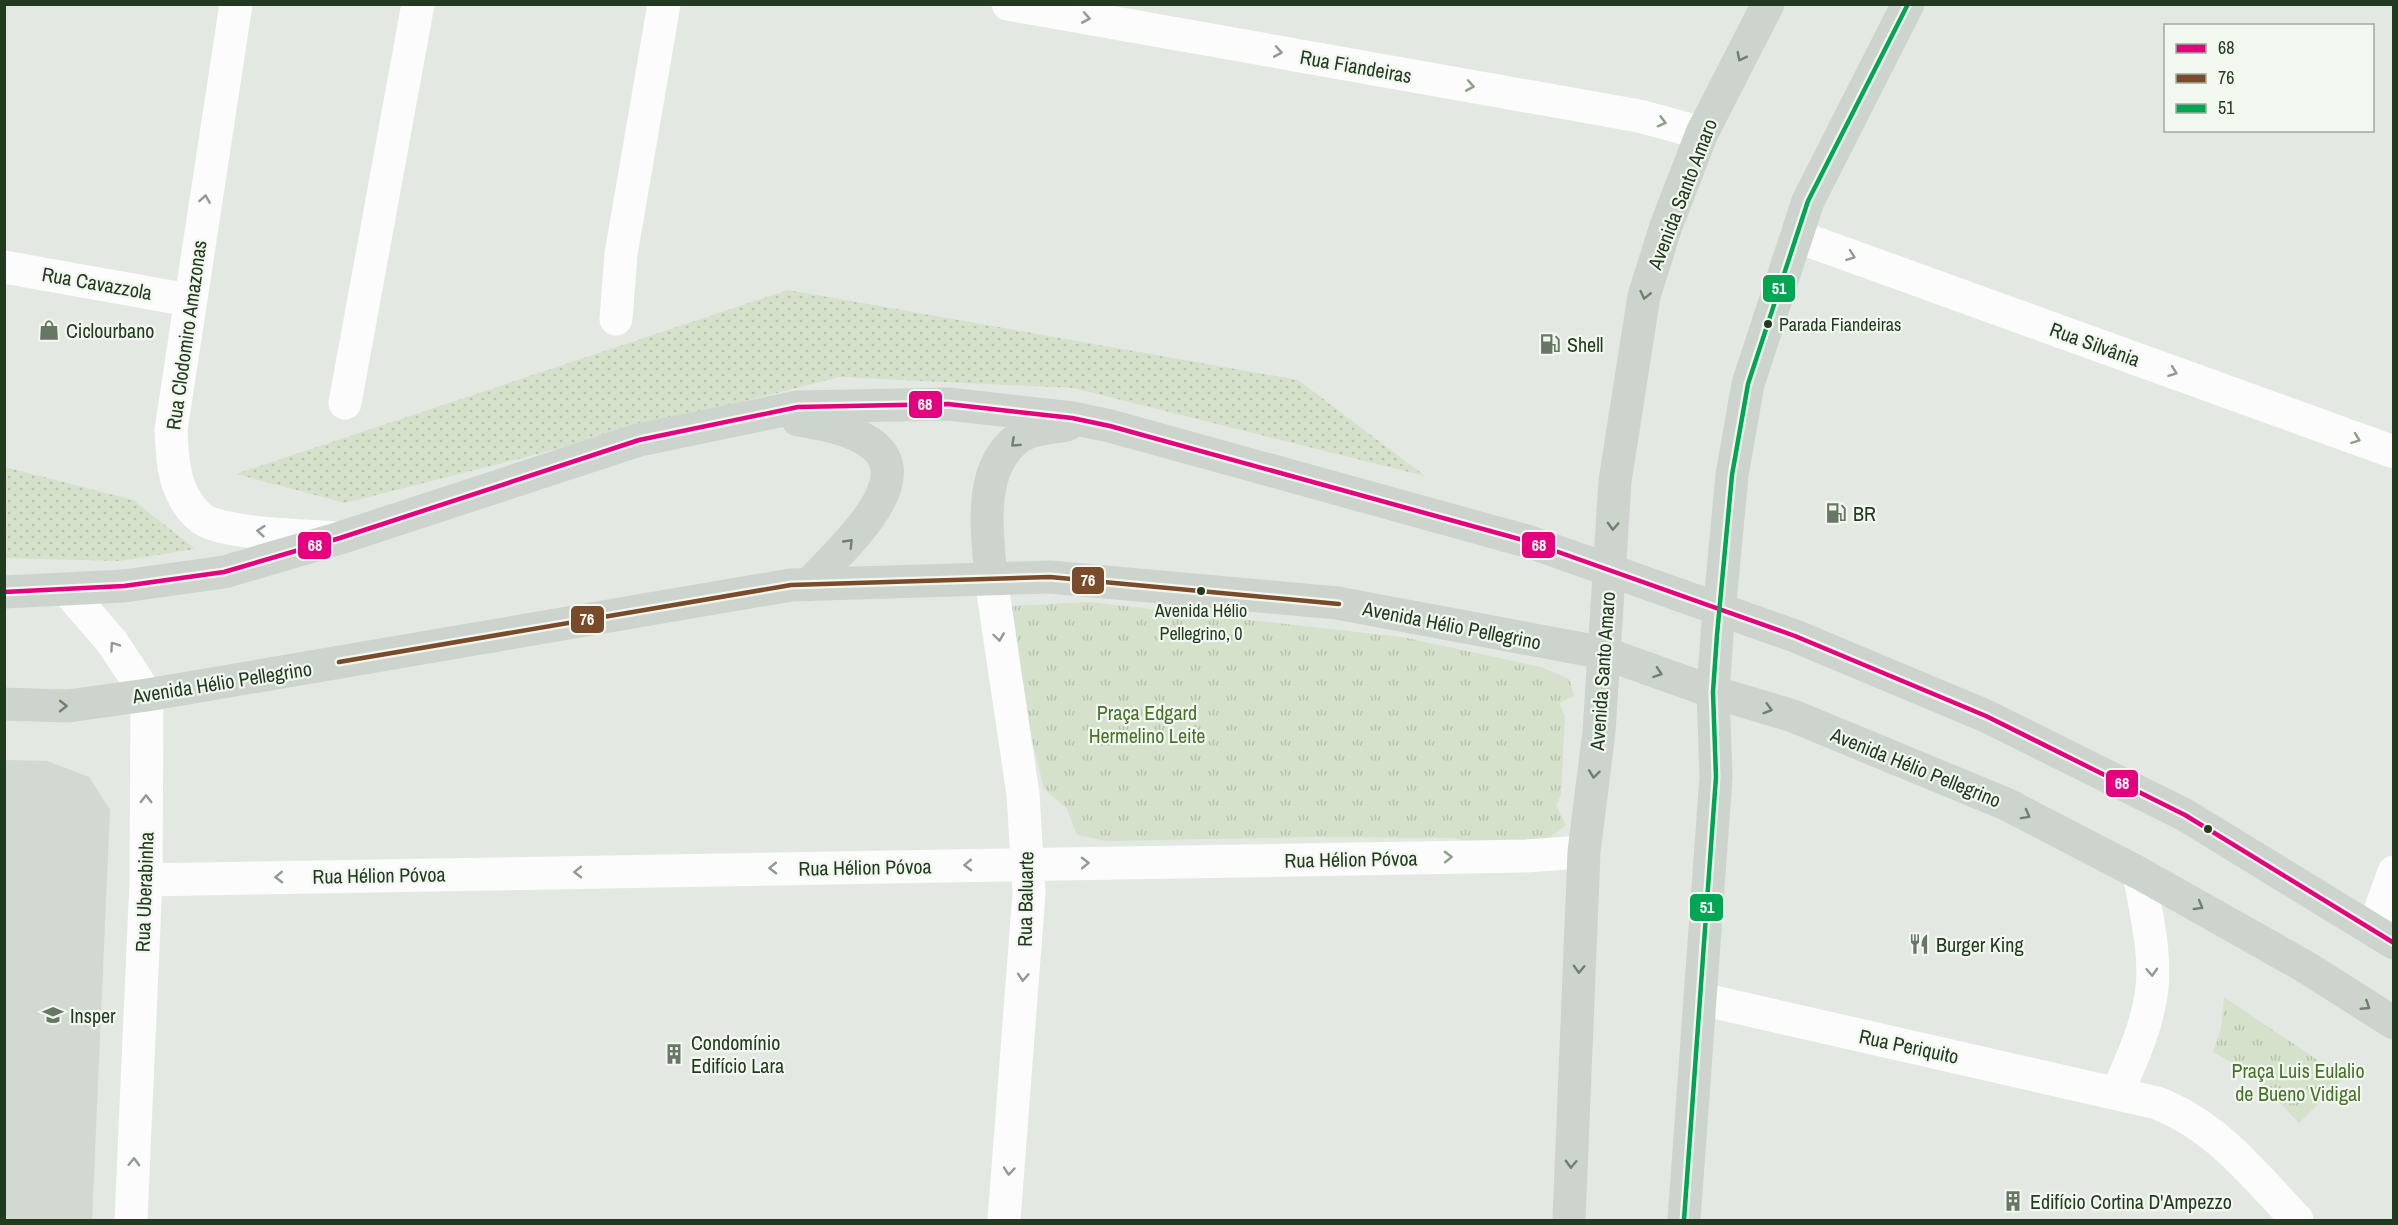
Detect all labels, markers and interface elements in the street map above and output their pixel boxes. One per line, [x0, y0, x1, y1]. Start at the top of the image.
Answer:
one-way arrow [1082, 12, 1091, 24]
legend [2164, 24, 2374, 132]
text: 68 [2218, 35, 2234, 60]
street label: Rua Fiandeiras [1298, 43, 1414, 89]
one-way arrow [1273, 45, 1283, 58]
one-way arrow [1737, 50, 1748, 61]
text: 76 [2218, 65, 2234, 90]
one-way arrow [1465, 79, 1475, 92]
text: 51 [2218, 95, 2235, 120]
street label: Avenida Santo Amaro [1640, 115, 1723, 274]
one-way arrow [1656, 115, 1667, 127]
one-way arrow [198, 194, 211, 204]
street label: Rua Clodomiro Amazonas [159, 238, 213, 432]
one-way arrow [1845, 249, 1856, 261]
street label: Rua Cavazzola [40, 260, 154, 306]
line badge: 51 [1762, 274, 1796, 303]
text: 51 [1772, 277, 1787, 299]
one-way arrow [1640, 290, 1653, 300]
place label: Parada Fiandeiras [1779, 312, 1901, 337]
street label: Rua Silvânia [2046, 315, 2144, 373]
place label: Ciclourbano [66, 317, 154, 344]
shop icon: Ciclourbano [37, 318, 61, 342]
marker: Parada Fiandeiras [1762, 318, 1774, 330]
place label: Shell [1567, 331, 1603, 358]
fuel station icon: Shell [1538, 332, 1562, 356]
one-way arrow [2167, 365, 2178, 378]
line badge: 68 [908, 390, 943, 419]
text: 68 [918, 393, 932, 415]
one-way arrow [2350, 431, 2361, 444]
one-way arrow [1011, 436, 1021, 447]
place label: BR [1853, 500, 1876, 527]
fuel station icon: BR [1824, 501, 1848, 525]
one-way arrow [1606, 522, 1619, 531]
one-way arrow [257, 525, 266, 538]
line badge: 68 [297, 531, 332, 560]
line badge: 68 [1521, 531, 1556, 559]
text: 68 [308, 534, 322, 556]
text: 68 [1532, 534, 1546, 556]
one-way arrow [842, 540, 853, 550]
line badge: 76 [1071, 566, 1105, 595]
text: 76 [1081, 569, 1095, 591]
marker: Avenida Hélio Pellegrino, 0 [1195, 585, 1207, 597]
street label: Avenida Santo Amaro [1583, 591, 1621, 752]
street label: Avenida Hélio Pellegrino [1360, 594, 1543, 656]
place label: Avenida Hélio Pellegrino, 0 [1154, 598, 1247, 646]
line badge: 76 [570, 605, 605, 634]
text: 76 [580, 608, 594, 630]
one-way arrow [993, 632, 1005, 641]
one-way arrow [111, 642, 122, 653]
street label: Avenida Hélio Pellegrino [129, 654, 314, 710]
one-way arrow [1652, 665, 1663, 678]
park label: Praça Edgard Hermelino Leite [1089, 699, 1205, 749]
one-way arrow [58, 700, 67, 712]
one-way arrow [1763, 702, 1773, 714]
street label: Avenida Hélio Pellegrino [1826, 720, 2005, 813]
line badge: 68 [2105, 769, 2139, 798]
one-way arrow [1588, 770, 1600, 779]
text: 68 [2115, 772, 2129, 794]
one-way arrow [140, 795, 153, 804]
one-way arrow [2020, 808, 2031, 819]
unlabelled marker [2202, 823, 2214, 835]
street label: Rua Uberabinha [128, 831, 160, 953]
street label: Rua Hélion Póvoa [1284, 844, 1418, 874]
street label: Rua Baluarte [1011, 851, 1039, 947]
one-way arrow [1444, 851, 1453, 863]
street label: Rua Hélion Póvoa [798, 852, 932, 882]
one-way arrow [1081, 857, 1090, 869]
one-way arrow [964, 859, 973, 871]
street label: Rua Hélion Póvoa [312, 860, 446, 890]
one-way arrow [769, 862, 778, 875]
one-way arrow [574, 866, 583, 878]
one-way arrow [274, 871, 283, 883]
line badge: 51 [1689, 893, 1724, 922]
text: 51 [1700, 896, 1715, 918]
one-way arrow [2192, 899, 2203, 910]
place label: Burger King [1936, 931, 2024, 958]
restaurant icon: Burger King [1907, 932, 1931, 956]
one-way arrow [1573, 964, 1586, 973]
one-way arrow [2145, 968, 2158, 977]
one-way arrow [1017, 972, 1030, 981]
one-way arrow [2360, 998, 2370, 1010]
place label: Insper [70, 1002, 116, 1029]
school or university icon: Insper [41, 1003, 65, 1027]
street label: Rua Periquito [1857, 1022, 1961, 1070]
place label: Condomínio Edifício Lara [691, 1029, 784, 1079]
building icon: Condomínio Edifício Lara [662, 1042, 686, 1066]
park label: Praça Luis Eulalio de Bueno Vidigal [2231, 1057, 2365, 1107]
one-way arrow [127, 1158, 140, 1167]
one-way arrow [1565, 1159, 1577, 1168]
one-way arrow [1002, 1167, 1015, 1176]
place label: Edifício Cortina D'Ampezzo [2030, 1188, 2232, 1215]
building icon: Edifício Cortina D'Ampezzo [2001, 1189, 2025, 1213]

